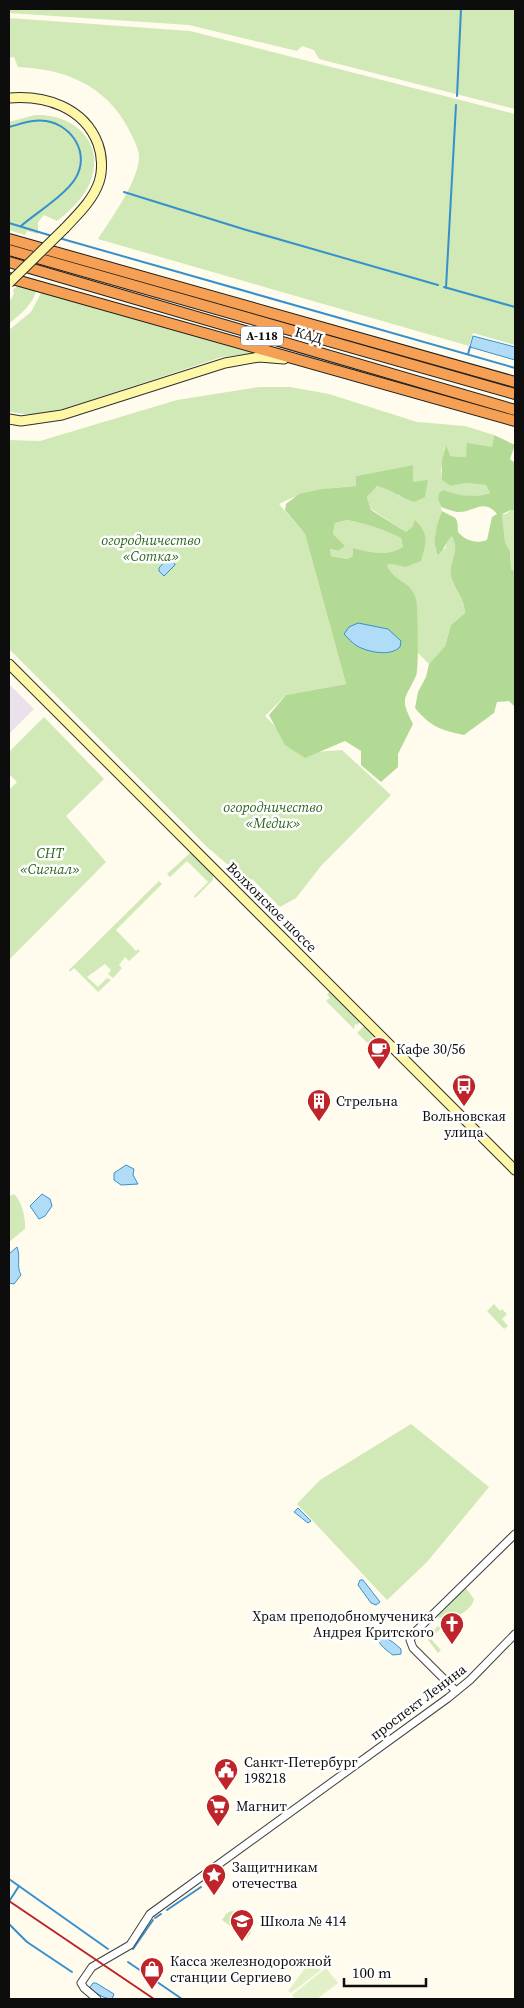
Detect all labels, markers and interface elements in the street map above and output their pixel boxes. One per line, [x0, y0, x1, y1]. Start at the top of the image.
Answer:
street label: КАД [293, 322, 326, 349]
road number: А-118 [241, 326, 283, 346]
park label: огородничество «Сотка» [101, 530, 201, 566]
park label: огородничество «Медик» [223, 797, 323, 833]
park label: СНТ «Сигнал» [20, 843, 80, 879]
street label: Волхонское шоссе [222, 857, 322, 957]
cafe icon: Кафе 30/56 [366, 1036, 392, 1070]
place label: Кафе 30/56 [396, 1039, 466, 1059]
bus stop icon: Вольновская улица [451, 1073, 477, 1107]
building icon: Стрельна [306, 1088, 332, 1122]
place label: Стрельна [336, 1091, 399, 1111]
place label: Вольновская улица [422, 1106, 506, 1142]
place label: Храм преподобномученика Андрея Критского [252, 1606, 435, 1642]
church icon: Храм преподобномученика Андрея Критского [439, 1611, 465, 1645]
street label: проспект Ленина [366, 1659, 471, 1745]
place label: Санкт-Петербург 198218 [244, 1752, 358, 1788]
public building icon: Санкт-Петербург 198218 [213, 1757, 239, 1791]
supermarket icon: Магнит [205, 1793, 231, 1827]
place label: Магнит [236, 1796, 287, 1816]
place label: Защитникам отечества [232, 1857, 318, 1893]
place icon: Защитникам отечества [201, 1862, 227, 1896]
school or university icon: Школа № 414 [229, 1908, 255, 1942]
place label: Школа № 414 [260, 1911, 346, 1931]
place label: Касса железнодорожной станции Сергиево [170, 1951, 332, 1987]
shop icon: Касса железнодорожной станции Сергиево [139, 1956, 165, 1990]
scale bar [344, 1956, 426, 1988]
text: 100 m [352, 1962, 392, 1983]

